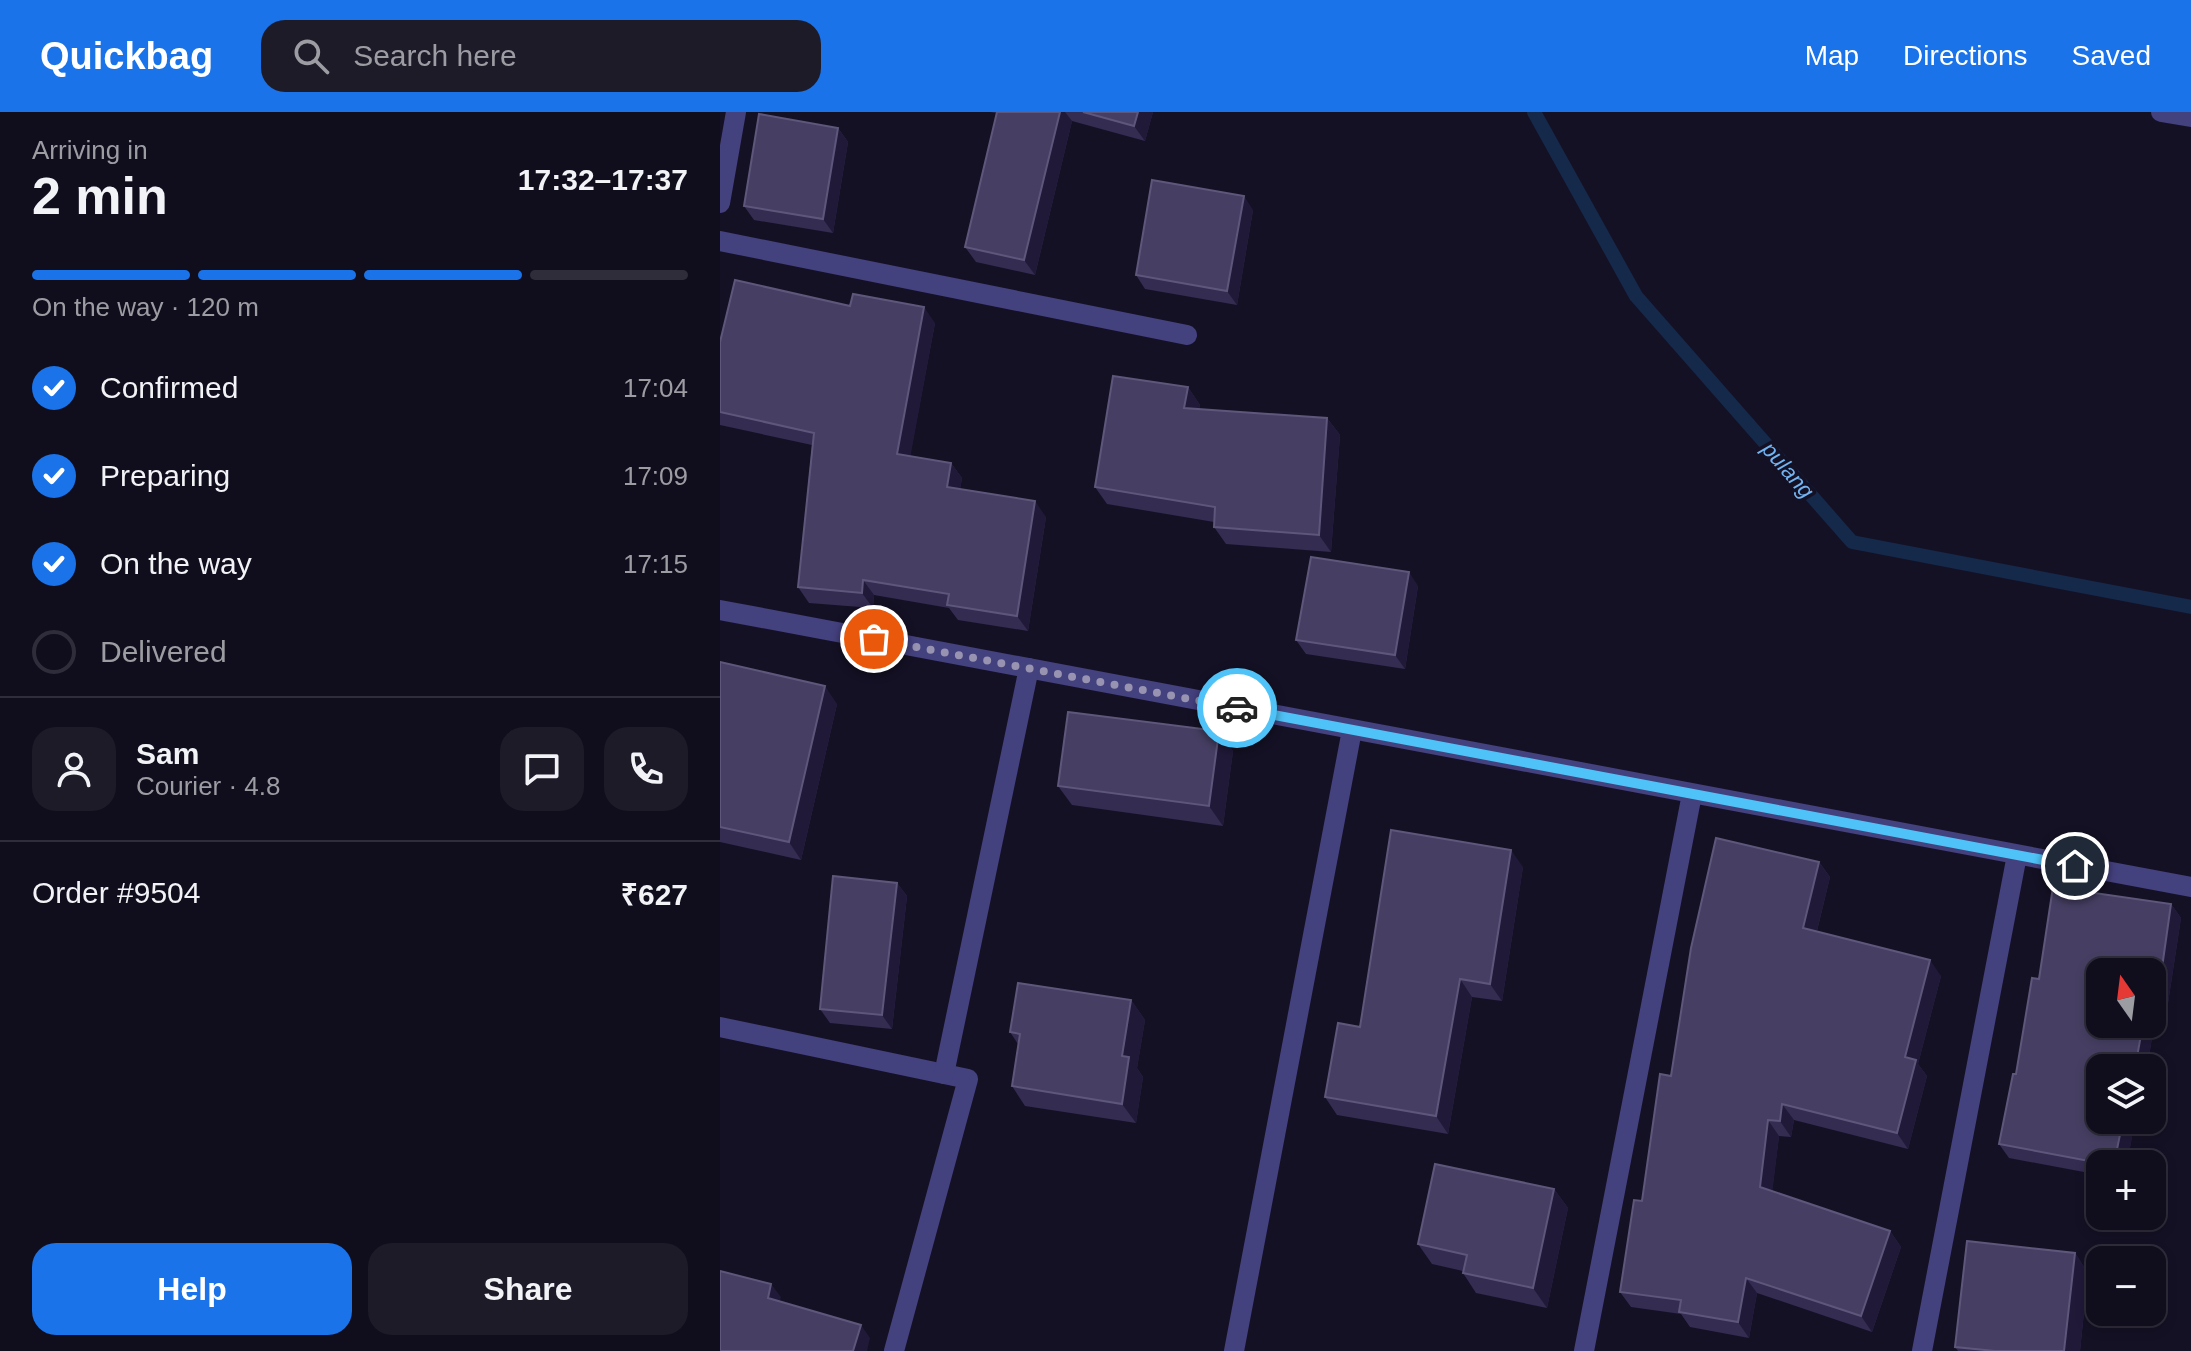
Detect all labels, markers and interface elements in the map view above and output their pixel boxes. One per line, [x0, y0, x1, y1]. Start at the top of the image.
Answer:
search box [261, 20, 821, 92]
icon: search [289, 34, 333, 78]
text: Quickbag [40, 35, 213, 77]
text: Search here [353, 39, 517, 72]
text: Map [1805, 40, 1859, 71]
text: Directions [1903, 40, 2028, 71]
text: Saved [2072, 40, 2151, 71]
text: Arriving in [32, 135, 148, 165]
text: 17:32–17:37 [518, 163, 688, 196]
text: 2 min [32, 167, 168, 225]
text: On the way · 120 m [32, 292, 259, 322]
icon: check [32, 366, 76, 410]
text: Confirmed [100, 371, 238, 404]
text: 17:04 [623, 373, 688, 403]
water label: pulang [1756, 436, 1820, 504]
icon: check [32, 454, 76, 498]
text: Preparing [100, 459, 230, 492]
text: 17:09 [623, 461, 688, 491]
icon: check [32, 542, 76, 586]
text: On the way [100, 547, 252, 580]
text: 17:15 [623, 549, 688, 579]
pin [840, 605, 908, 673]
icon: bag [852, 617, 896, 661]
text: Delivered [100, 635, 227, 668]
courier [1197, 668, 1277, 748]
icon: car [1215, 686, 1259, 730]
button: person [32, 727, 116, 811]
button: chat [500, 727, 584, 811]
button: phone [604, 727, 688, 811]
text: Sam [136, 737, 199, 770]
text: Courier · 4.8 [136, 771, 281, 801]
pin [2041, 832, 2109, 900]
icon: home [2053, 844, 2097, 888]
text: Order #9504 [32, 876, 200, 909]
text: ₹627 [621, 878, 688, 911]
north arrow [2086, 958, 2166, 1038]
map controls [2086, 958, 2166, 1326]
button: layers [2086, 1054, 2166, 1134]
button: + [2086, 1150, 2166, 1230]
button: Help [32, 1243, 352, 1335]
button: Share [368, 1243, 688, 1335]
button: − [2086, 1246, 2166, 1326]

